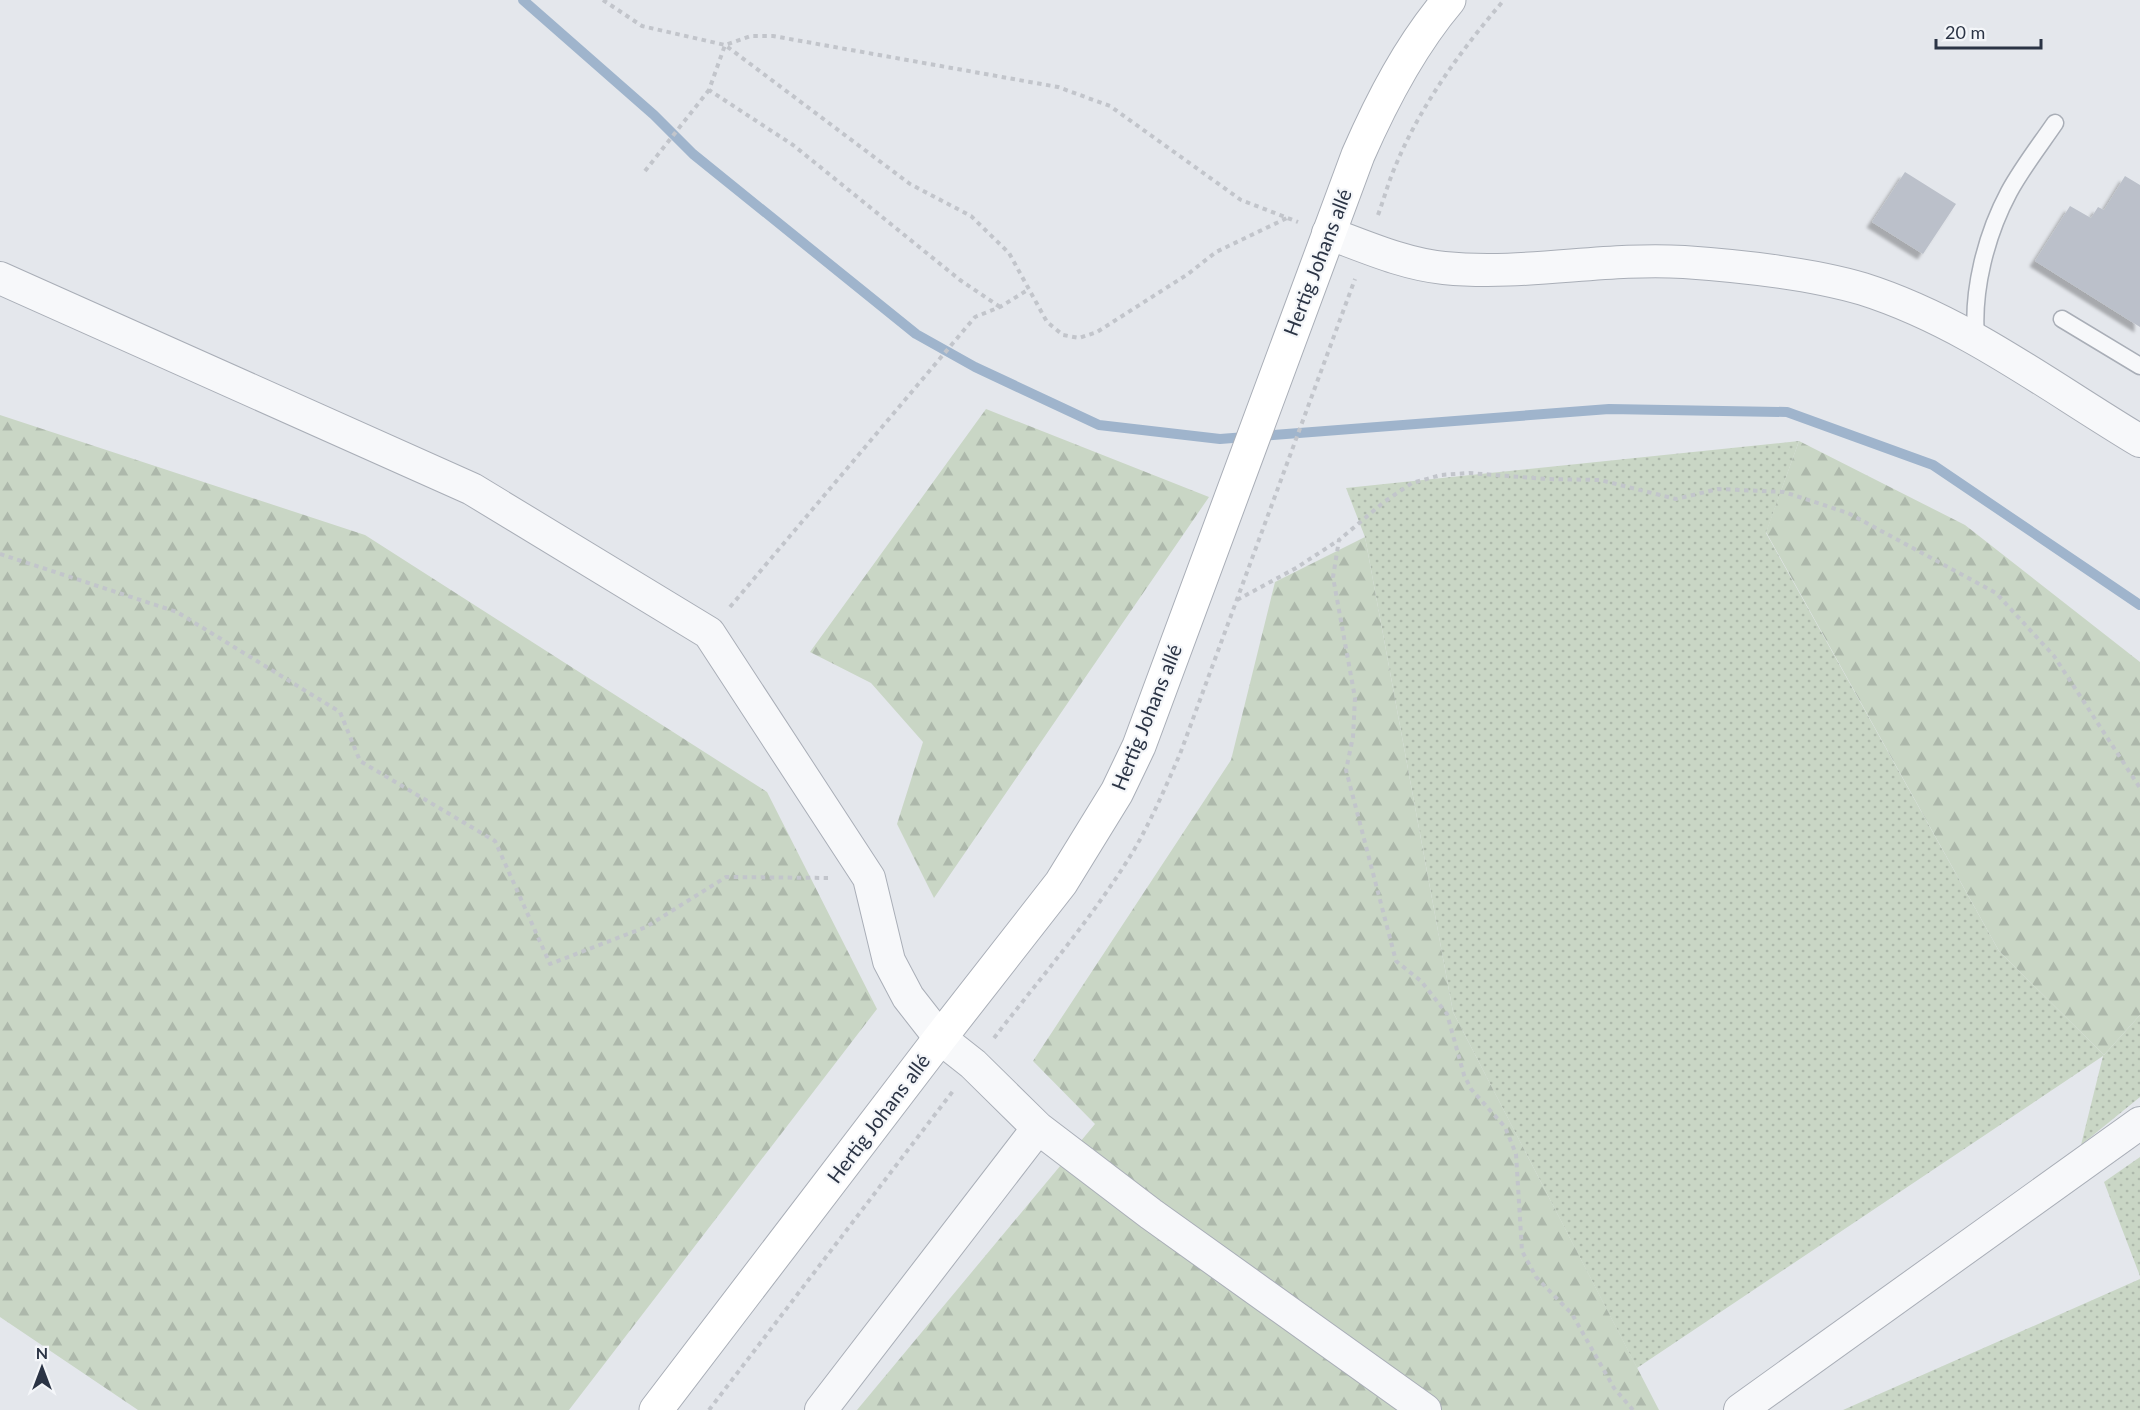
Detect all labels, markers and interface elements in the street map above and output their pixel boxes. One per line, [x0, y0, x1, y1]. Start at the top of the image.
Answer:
scale bar [1936, 12, 2041, 50]
text: 20 m [1945, 21, 1985, 43]
street label: Hertig Johans allé [1278, 185, 1356, 339]
street label: Hertig Johans allé [1106, 640, 1186, 794]
street label: Hertig Johans allé [822, 1049, 934, 1187]
north arrow [12, 1338, 72, 1398]
text: N [36, 1343, 48, 1362]

